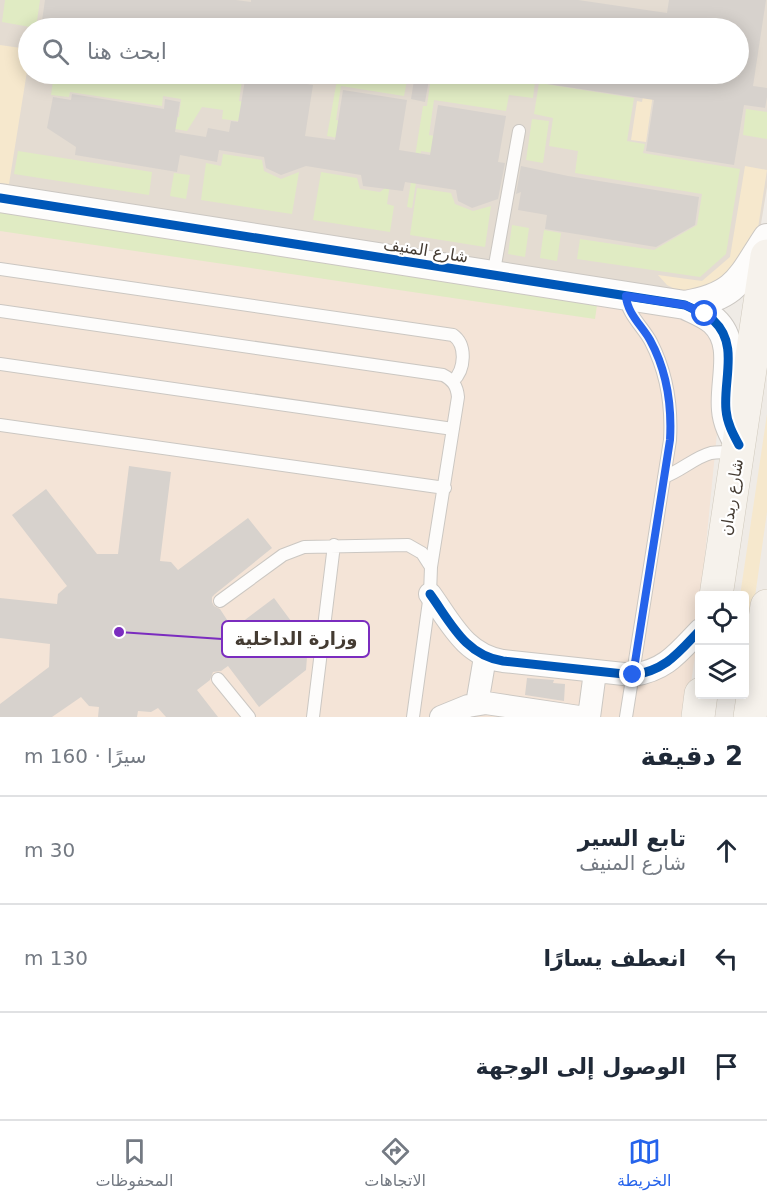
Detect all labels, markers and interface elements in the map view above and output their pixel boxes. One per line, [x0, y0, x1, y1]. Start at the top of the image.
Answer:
search box [18, 18, 749, 84]
icon: search [39, 35, 72, 68]
text: ابحث هنا [87, 39, 167, 64]
street label: شارع المنيف [382, 234, 470, 268]
route start [691, 300, 717, 326]
street label: شارع ربدان [716, 457, 748, 537]
map controls [695, 591, 749, 699]
button: locate [695, 591, 749, 645]
callout: وزارة الداخلية [222, 621, 369, 657]
text: وزارة الداخلية [234, 628, 358, 650]
button: layers [695, 645, 749, 699]
route end [619, 661, 645, 687]
text: 2 دقيقة [640, 741, 743, 771]
text: سيرًا · 160 m [24, 744, 147, 768]
text: تابع السير [578, 826, 686, 851]
icon: ahead [710, 834, 743, 867]
text: 30 m [24, 838, 75, 862]
text: شارع المنيف [579, 851, 686, 875]
icon: left [710, 942, 743, 975]
text: 130 m [24, 946, 88, 970]
text: انعطف يسارًا [543, 946, 686, 971]
icon: arrive [710, 1050, 743, 1083]
text: الوصول إلى الوجهة [476, 1054, 686, 1079]
tab: المحفوظات [95, 1135, 173, 1190]
tab: الاتجاهات [364, 1135, 426, 1190]
tab: الخريطة [617, 1135, 672, 1190]

